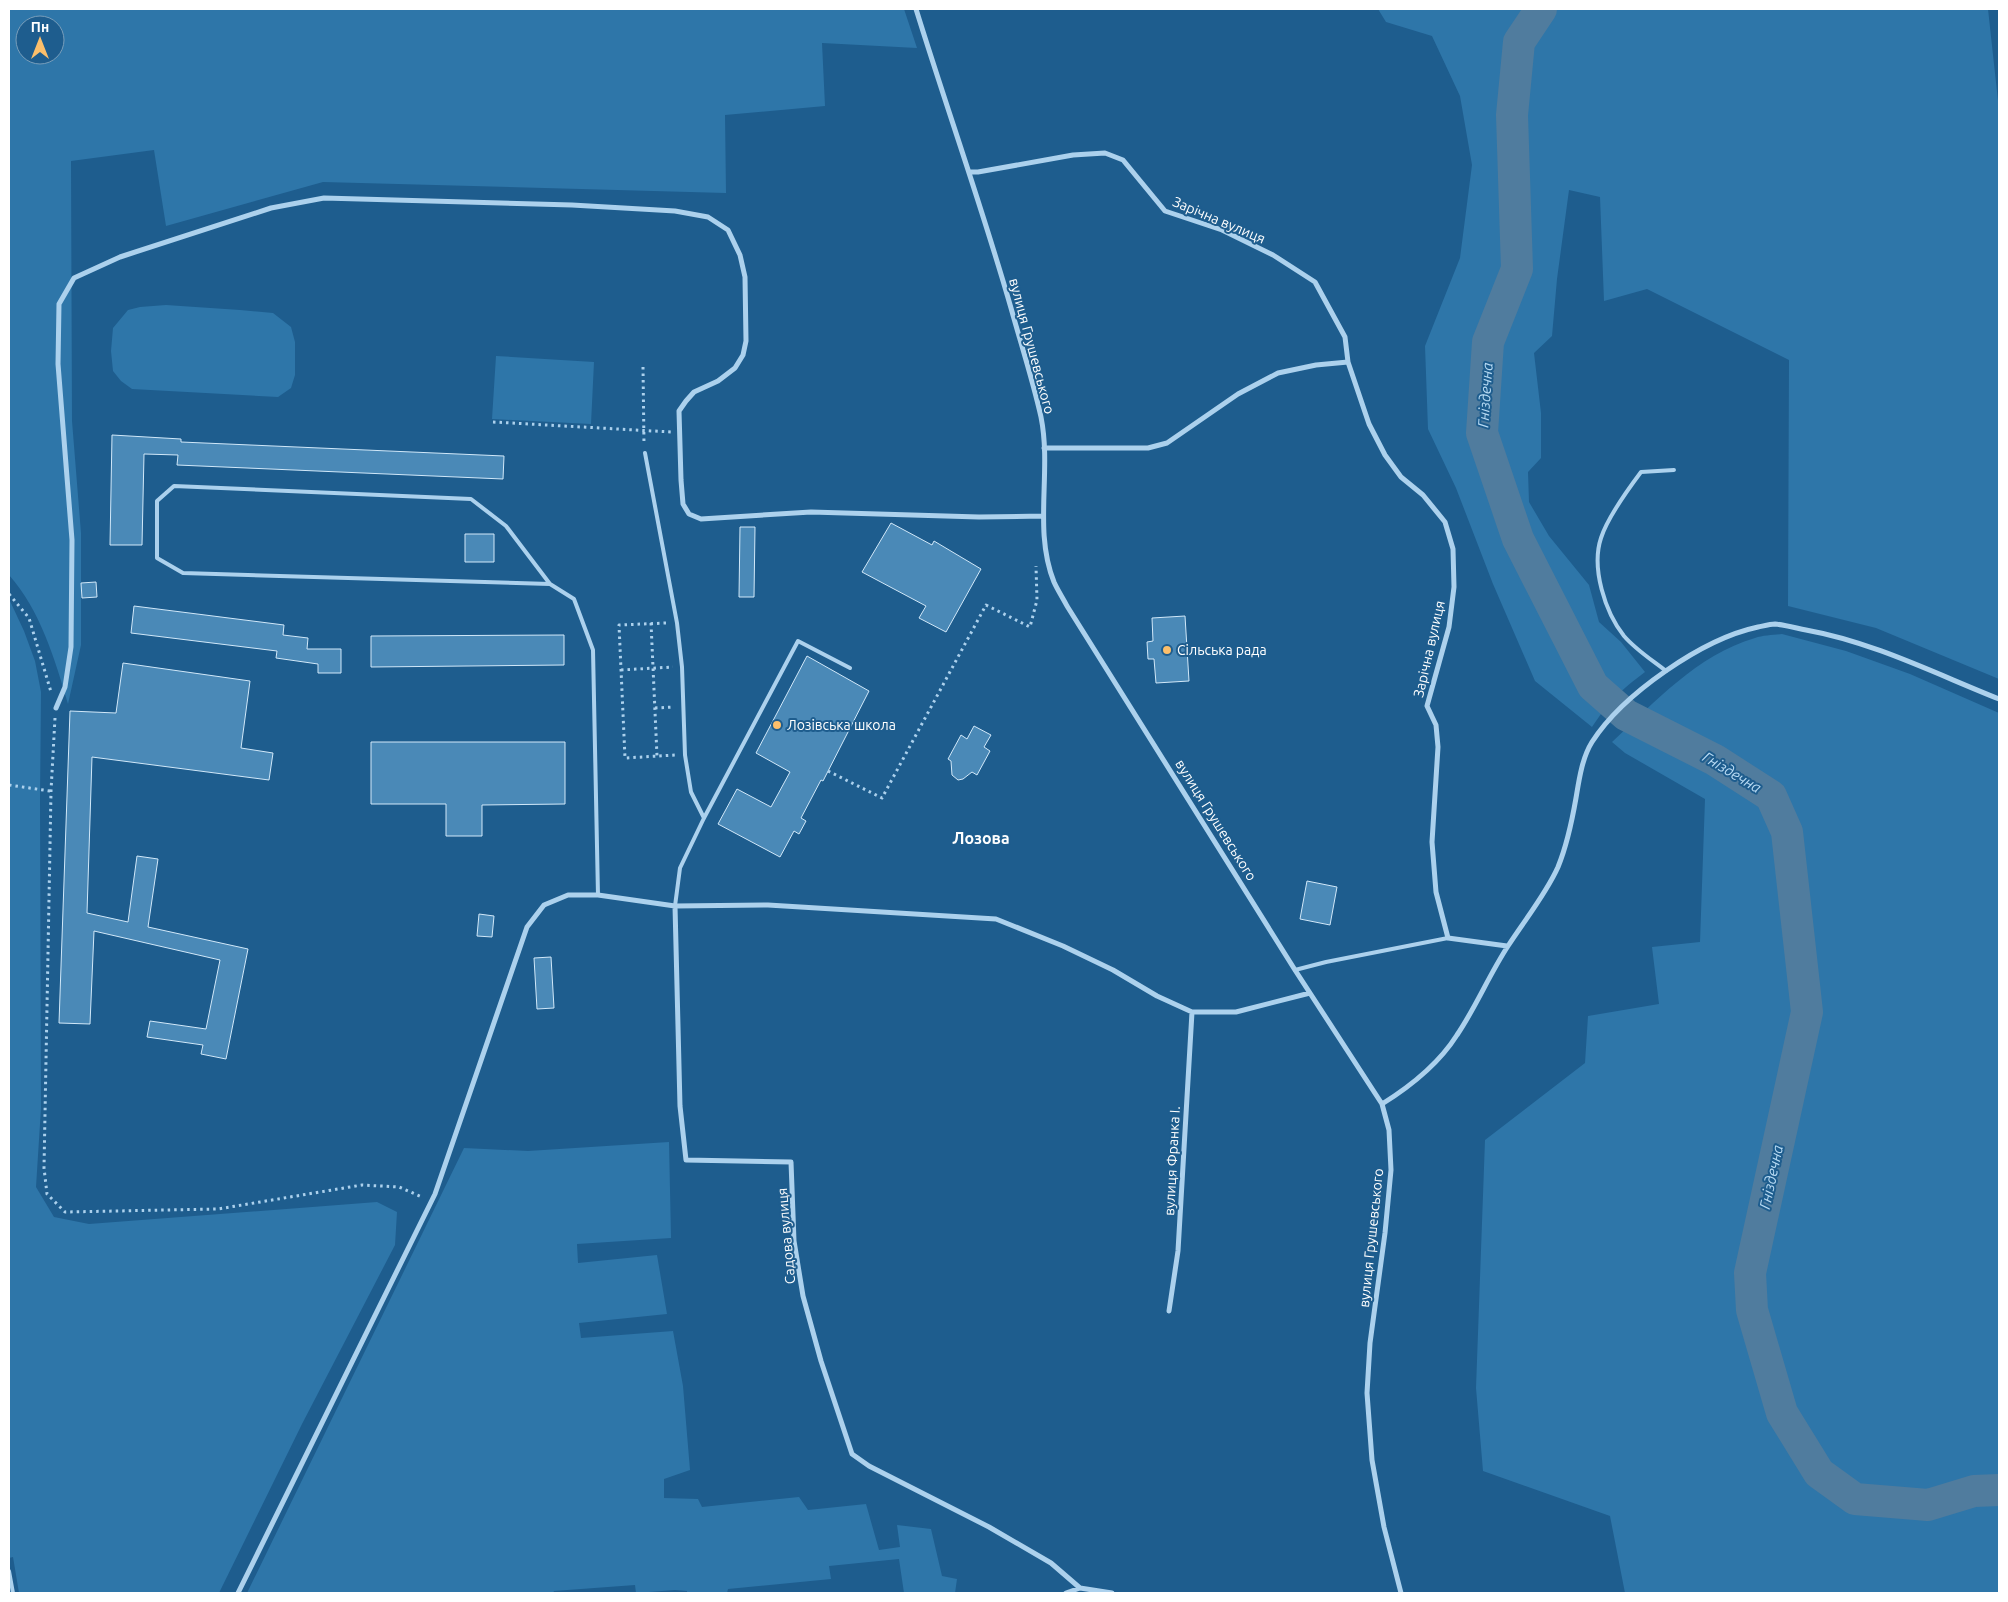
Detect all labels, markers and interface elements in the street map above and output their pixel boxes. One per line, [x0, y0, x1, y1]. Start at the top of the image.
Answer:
north arrow [15, 15, 65, 65]
text: Пн [31, 19, 49, 35]
street label: Зарічна вулиця [1170, 193, 1268, 247]
street label: вулиця Грушевського [1006, 276, 1058, 416]
water label: Гніздечна [1474, 362, 1496, 428]
street label: Зарічна вулиця [1410, 599, 1448, 699]
place label: Сільська рада [1177, 642, 1267, 658]
marker: Сільська рада [1161, 644, 1173, 656]
place label: Лозівська школа [787, 717, 896, 733]
marker: Лозівська школа [771, 719, 783, 731]
water label: Гніздечна [1700, 748, 1764, 796]
street label: вулиця Грушевського [1172, 756, 1260, 884]
district label: Лозова [952, 829, 1010, 847]
street label: вулиця Франка І. [1161, 1106, 1183, 1216]
water label: Гніздечна [1756, 1143, 1786, 1211]
street label: вулиця Грушевського [1356, 1168, 1386, 1308]
street label: Садова вулиця [774, 1187, 798, 1285]

